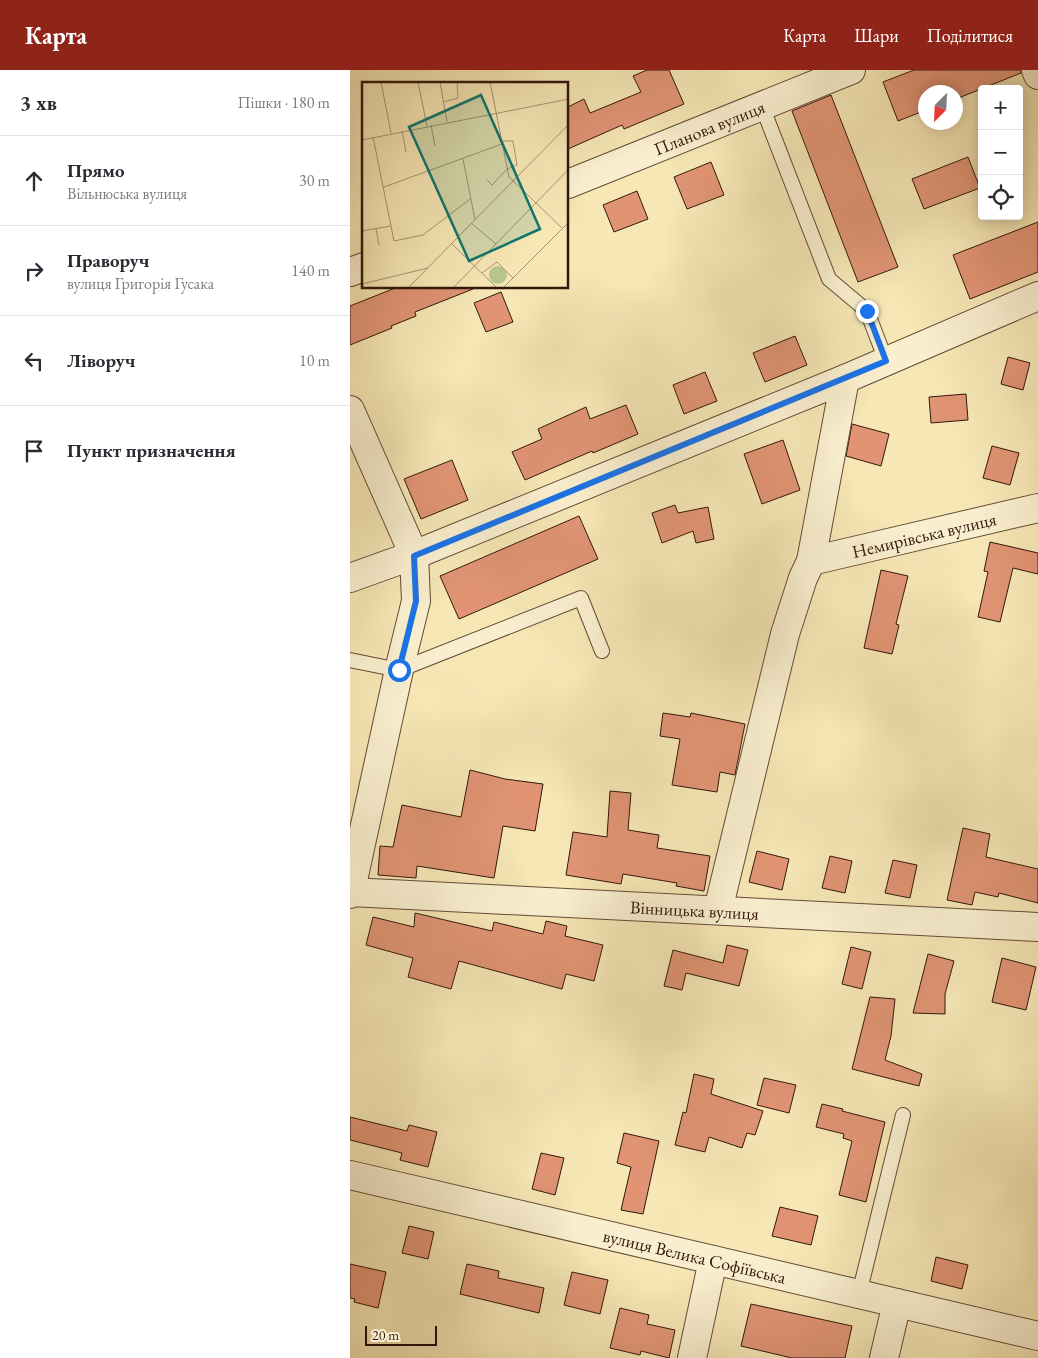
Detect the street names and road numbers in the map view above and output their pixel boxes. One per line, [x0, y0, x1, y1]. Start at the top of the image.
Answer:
street label: Планова вулиця [650, 95, 768, 160]
street label: Немирівська вулиця [850, 507, 998, 563]
street label: Вінницька вулиця [630, 895, 760, 924]
street label: вулиця Велика Софіївська [601, 1223, 789, 1288]

